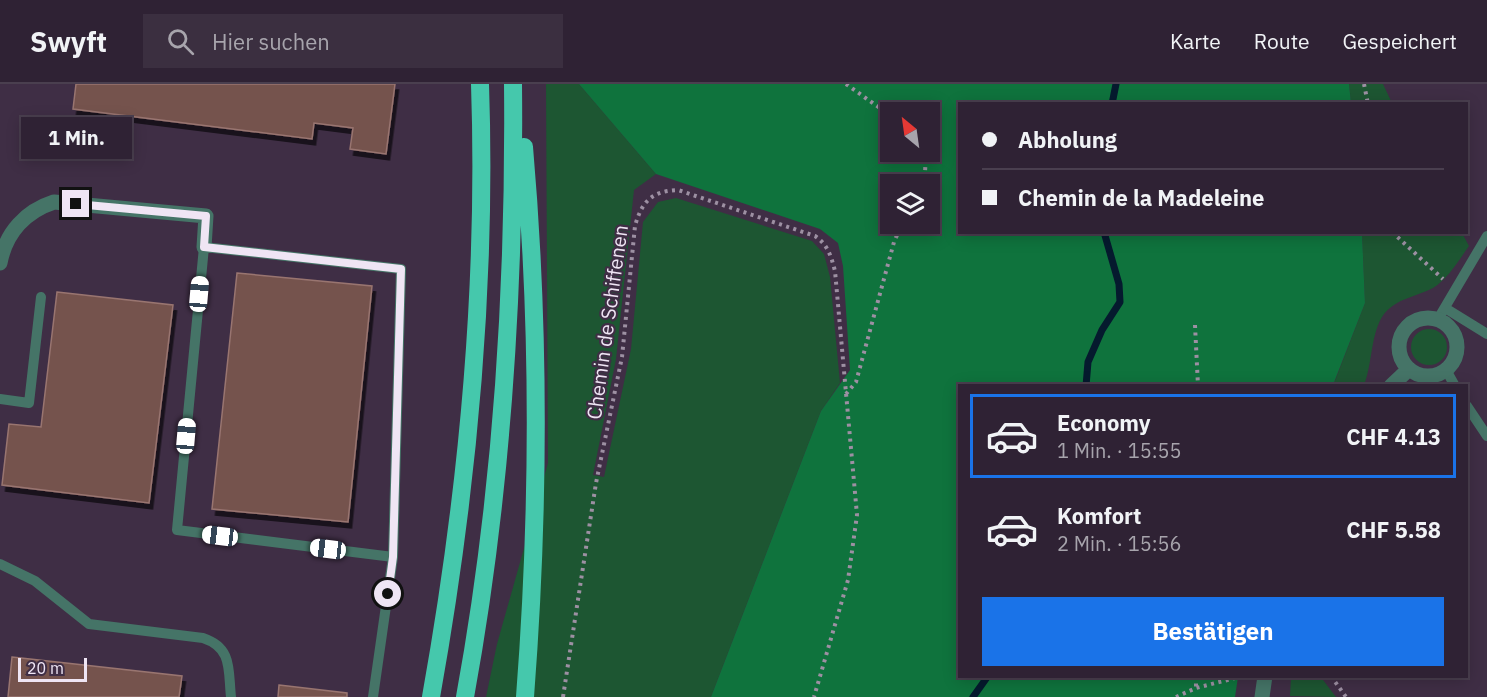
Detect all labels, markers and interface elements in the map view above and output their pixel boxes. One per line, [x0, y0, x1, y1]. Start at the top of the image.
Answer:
search box [143, 14, 563, 68]
text: Swyft [30, 23, 107, 60]
icon: search [164, 25, 197, 58]
text: Hier suchen [212, 27, 330, 56]
text: Karte [1170, 27, 1221, 55]
text: Route [1254, 27, 1310, 55]
text: Gespeichert [1343, 27, 1457, 55]
north arrow [880, 102, 940, 162]
map controls [880, 102, 940, 234]
callout: 1 Min. [20, 117, 132, 159]
text: 1 Min. [48, 124, 105, 151]
text: Abholung [1018, 125, 1117, 154]
button: layers [880, 174, 940, 234]
text: Chemin de la Madeleine [1018, 183, 1264, 212]
route end [62, 190, 89, 217]
street label: Chemin de Schiffenen [580, 223, 634, 421]
car [188, 275, 210, 313]
text: Economy [1057, 408, 1151, 437]
icon: car [985, 409, 1039, 463]
car [175, 417, 197, 455]
text: CHF 4.13 [1346, 422, 1441, 451]
text: 1 Min. · 15:55 [1057, 437, 1182, 464]
text: Komfort [1057, 501, 1142, 530]
icon: car [985, 502, 1039, 556]
text: CHF 5.58 [1346, 515, 1441, 544]
car [201, 525, 239, 547]
text: 2 Min. · 15:56 [1057, 530, 1182, 557]
car [309, 538, 347, 560]
route start [374, 580, 401, 607]
button: Bestätigen [982, 597, 1444, 666]
scale bar [18, 655, 87, 682]
text: 20 m [27, 658, 64, 678]

